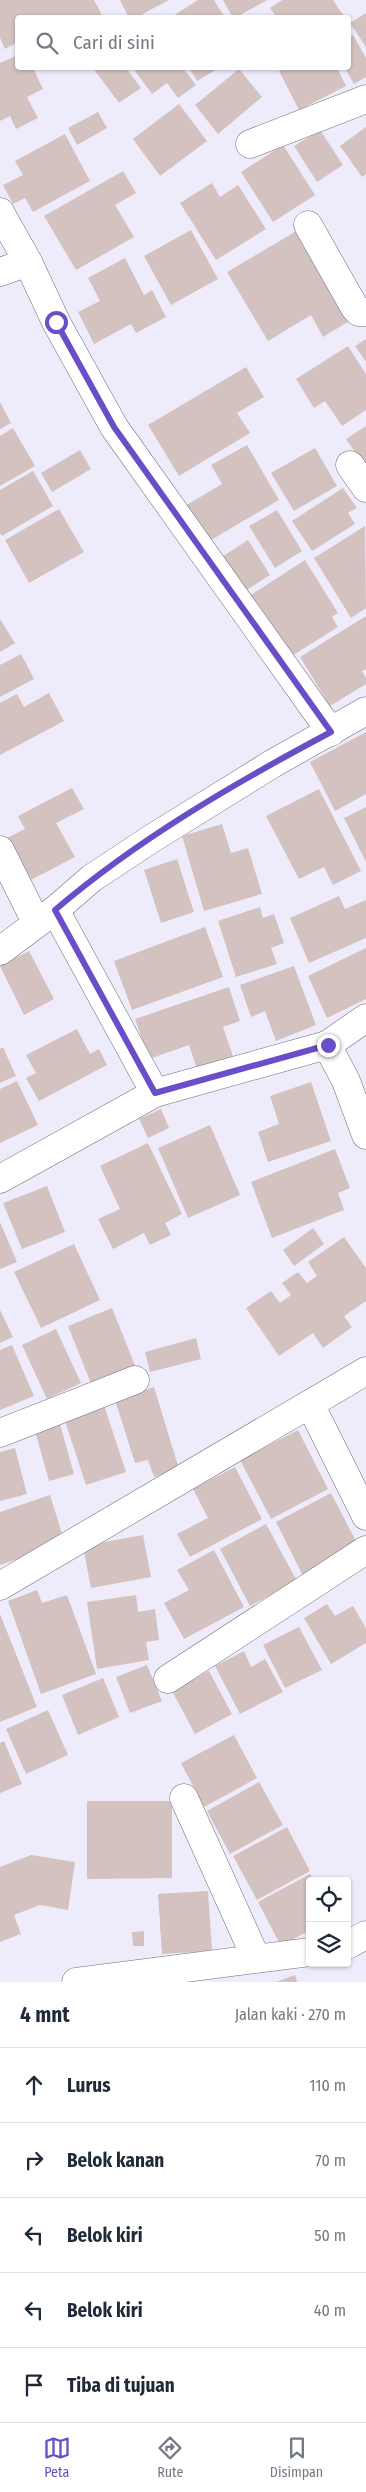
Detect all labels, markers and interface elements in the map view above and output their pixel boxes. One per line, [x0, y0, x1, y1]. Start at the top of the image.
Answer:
search box [15, 15, 351, 70]
icon: search [33, 29, 61, 57]
text: Cari di sini [73, 31, 155, 54]
route start [45, 311, 68, 334]
route end [317, 1034, 340, 1057]
map controls [306, 1877, 351, 1967]
button: locate [306, 1877, 351, 1922]
button: layers [306, 1922, 351, 1967]
text: 4 mnt [20, 2002, 70, 2028]
text: Jalan kaki · 270 m [235, 2005, 346, 2024]
icon: ahead [20, 2071, 48, 2099]
text: Lurus [67, 2074, 111, 2097]
text: 110 m [309, 2076, 346, 2095]
icon: right [20, 2146, 48, 2174]
text: Belok kanan [67, 2149, 164, 2172]
text: 70 m [315, 2151, 346, 2170]
icon: left [20, 2221, 48, 2249]
text: Belok kiri [67, 2224, 143, 2247]
text: 50 m [314, 2226, 346, 2245]
icon: left [20, 2296, 48, 2324]
text: Belok kiri [67, 2299, 143, 2322]
text: 40 m [314, 2301, 346, 2320]
icon: arrive [20, 2371, 48, 2399]
text: Tiba di tujuan [67, 2374, 175, 2397]
tab: Peta [43, 2434, 71, 2481]
tab: Rute [156, 2434, 184, 2481]
tab: Disimpan [270, 2434, 323, 2481]

